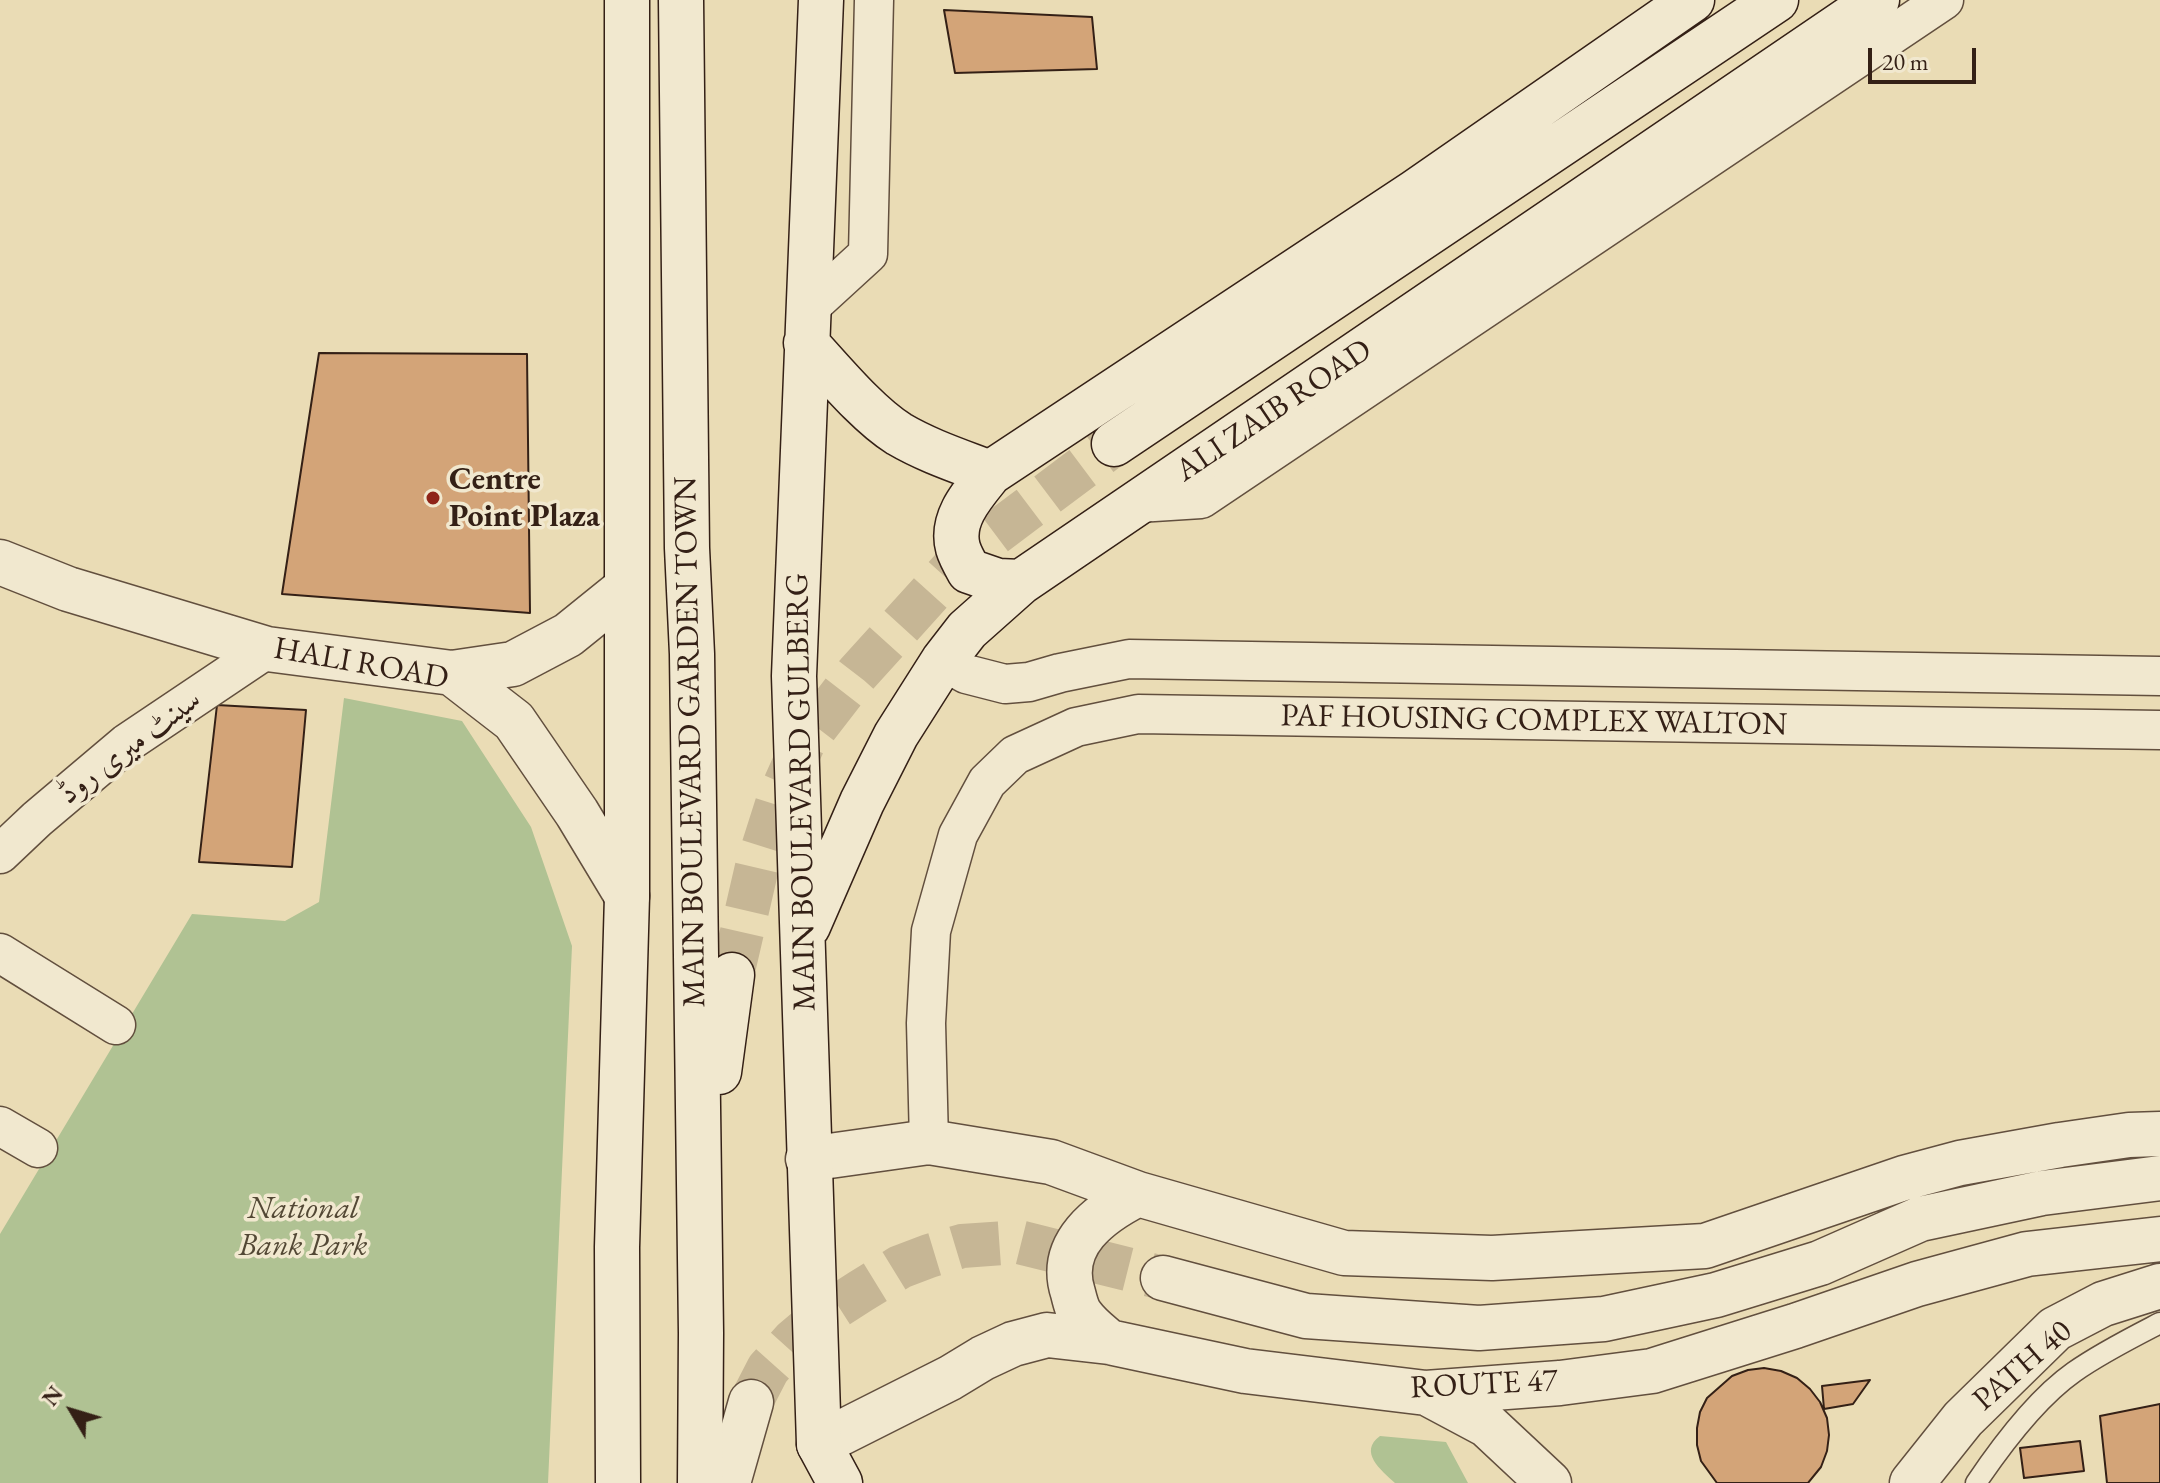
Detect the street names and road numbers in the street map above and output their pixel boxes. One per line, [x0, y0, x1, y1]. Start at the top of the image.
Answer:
street label: ALI ZAIB ROAD [1169, 331, 1379, 491]
street label: MAIN BOULEVARD GARDEN TOWN [667, 476, 715, 1008]
street label: MAIN BOULEVARD GULBERG [779, 572, 825, 1012]
street label: HALI ROAD [271, 630, 451, 698]
street label: سینٹ میری روڈ [51, 681, 209, 813]
street label: PAF HOUSING COMPLEX WALTON [1280, 697, 1788, 745]
street label: PATH 40 [1966, 1313, 2080, 1419]
street label: ROUTE 47 [1409, 1362, 1559, 1408]

